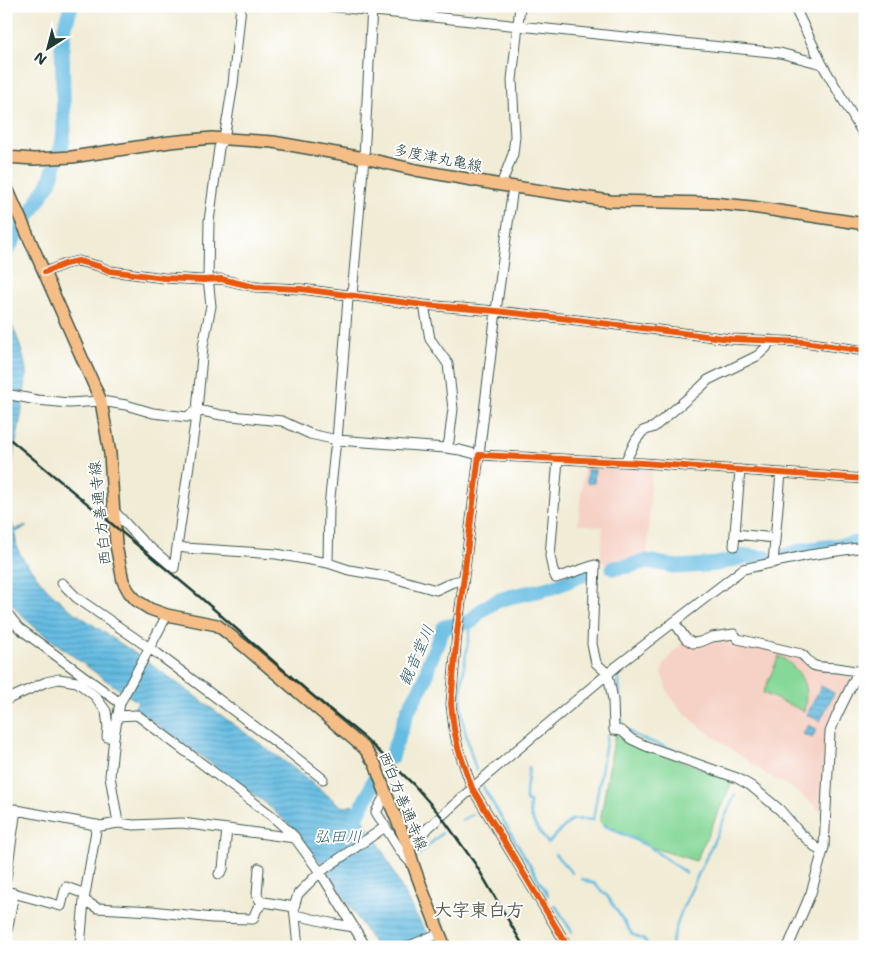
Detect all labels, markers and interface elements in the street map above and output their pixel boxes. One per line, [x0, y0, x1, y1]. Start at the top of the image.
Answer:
north arrow [22, 22, 72, 72]
text: N [31, 48, 50, 69]
street label: 多度津丸亀線 [392, 140, 484, 176]
street label: 西白方善通寺線 [85, 460, 115, 566]
water label: 観音堂川 [394, 622, 439, 689]
street label: 西白方善通寺線 [374, 749, 432, 853]
water label: 弘田川 [314, 826, 362, 847]
district label: 大字東白方 [434, 898, 524, 922]

